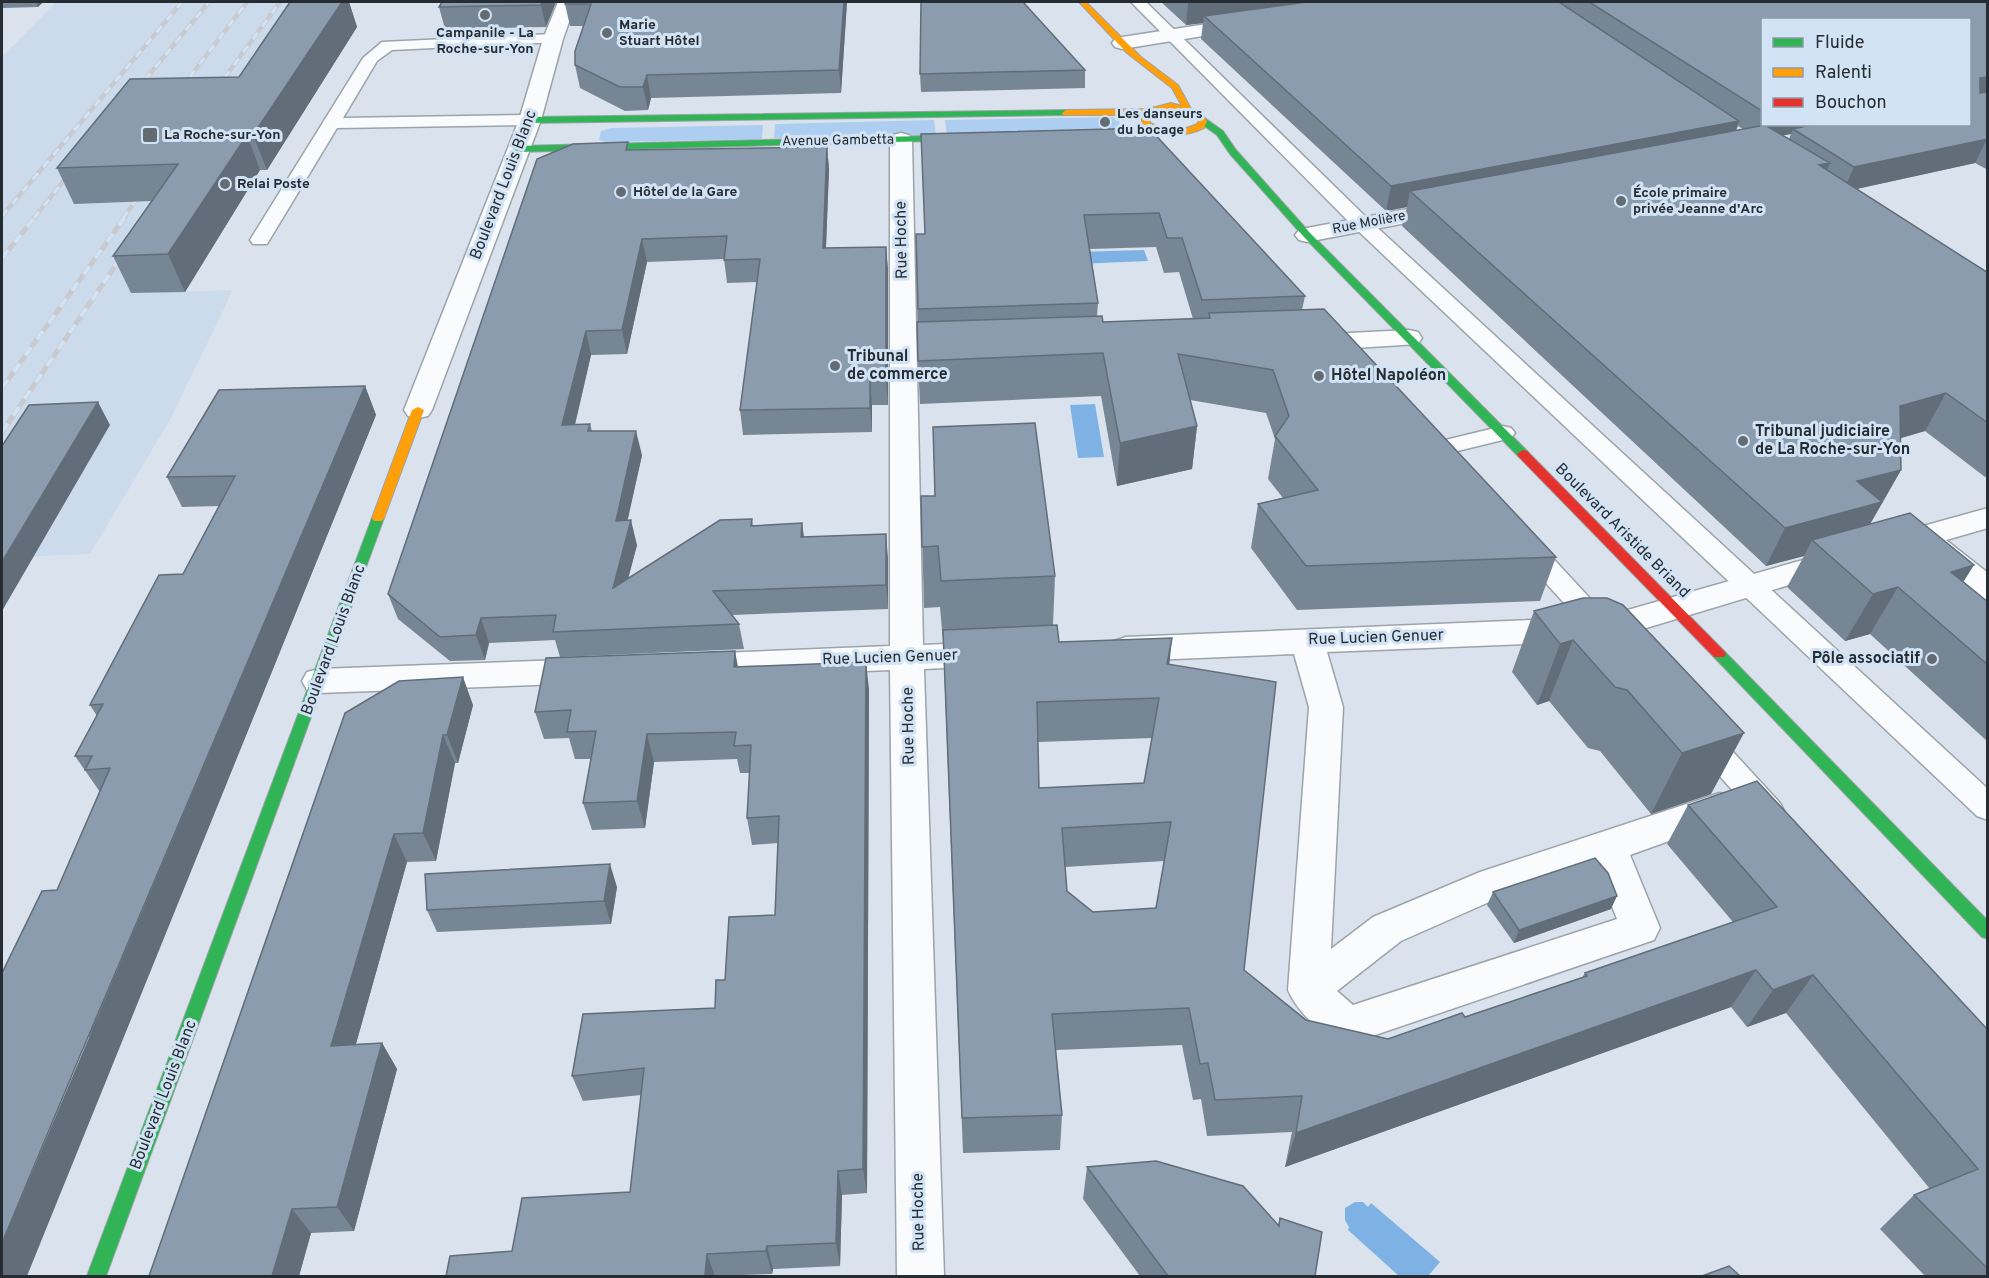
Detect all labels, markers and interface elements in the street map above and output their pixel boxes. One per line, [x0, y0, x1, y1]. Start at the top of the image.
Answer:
marker: Campanile - La Roche-sur-Yon [478, 8, 492, 22]
place label: Marie Stuart Hôtel [619, 17, 700, 50]
legend [1761, 18, 1971, 126]
place label: Campanile - La Roche-sur-Yon [436, 25, 534, 58]
marker: Marie Stuart Hôtel [600, 26, 614, 40]
text: Fluide [1815, 32, 1864, 55]
text: Ralenti [1815, 62, 1872, 85]
text: Bouchon [1815, 92, 1887, 115]
place label: Les danseurs du bocage [1117, 106, 1203, 139]
street label: Boulevard Louis Blanc [466, 107, 542, 263]
marker: Les danseurs du bocage [1098, 115, 1112, 129]
marker: La Roche-sur-Yon [141, 126, 159, 144]
place label: La Roche-sur-Yon [164, 127, 280, 144]
street label: Avenue Gambetta [782, 132, 894, 150]
place label: Relai Poste [237, 176, 310, 193]
marker: Relai Poste [218, 177, 232, 191]
place label: Hôtel de la Gare [633, 184, 737, 201]
place label: École primaire privée Jeanne d'Arc [1633, 184, 1763, 218]
marker: Hôtel de la Gare [614, 185, 628, 199]
marker: École primaire privée Jeanne d'Arc [1614, 194, 1628, 208]
street label: Rue Hoche [891, 201, 913, 279]
street label: Rue Molière [1331, 208, 1407, 238]
place label: Tribunal de commerce [847, 347, 948, 385]
marker: Tribunal de commerce [828, 359, 842, 373]
place label: Hôtel Napoléon [1331, 366, 1446, 386]
marker: Hôtel Napoléon [1312, 369, 1326, 383]
place label: Tribunal judiciaire de La Roche-sur-Yon [1755, 422, 1910, 460]
marker: Tribunal judiciaire de La Roche-sur-Yon [1736, 434, 1750, 448]
street label: Boulevard Aristide Briand [1550, 459, 1694, 603]
street label: Boulevard Louis Blanc [297, 562, 371, 718]
street label: Rue Lucien Genuer [1308, 626, 1444, 650]
street label: Rue Lucien Genuer [822, 646, 958, 670]
place label: Pôle associatif [1812, 649, 1920, 669]
marker: Pôle associatif [1925, 652, 1939, 666]
street label: Rue Hoche [898, 687, 920, 765]
street label: Boulevard Louis Blanc [126, 1017, 202, 1173]
street label: Rue Hoche [908, 1173, 930, 1251]

